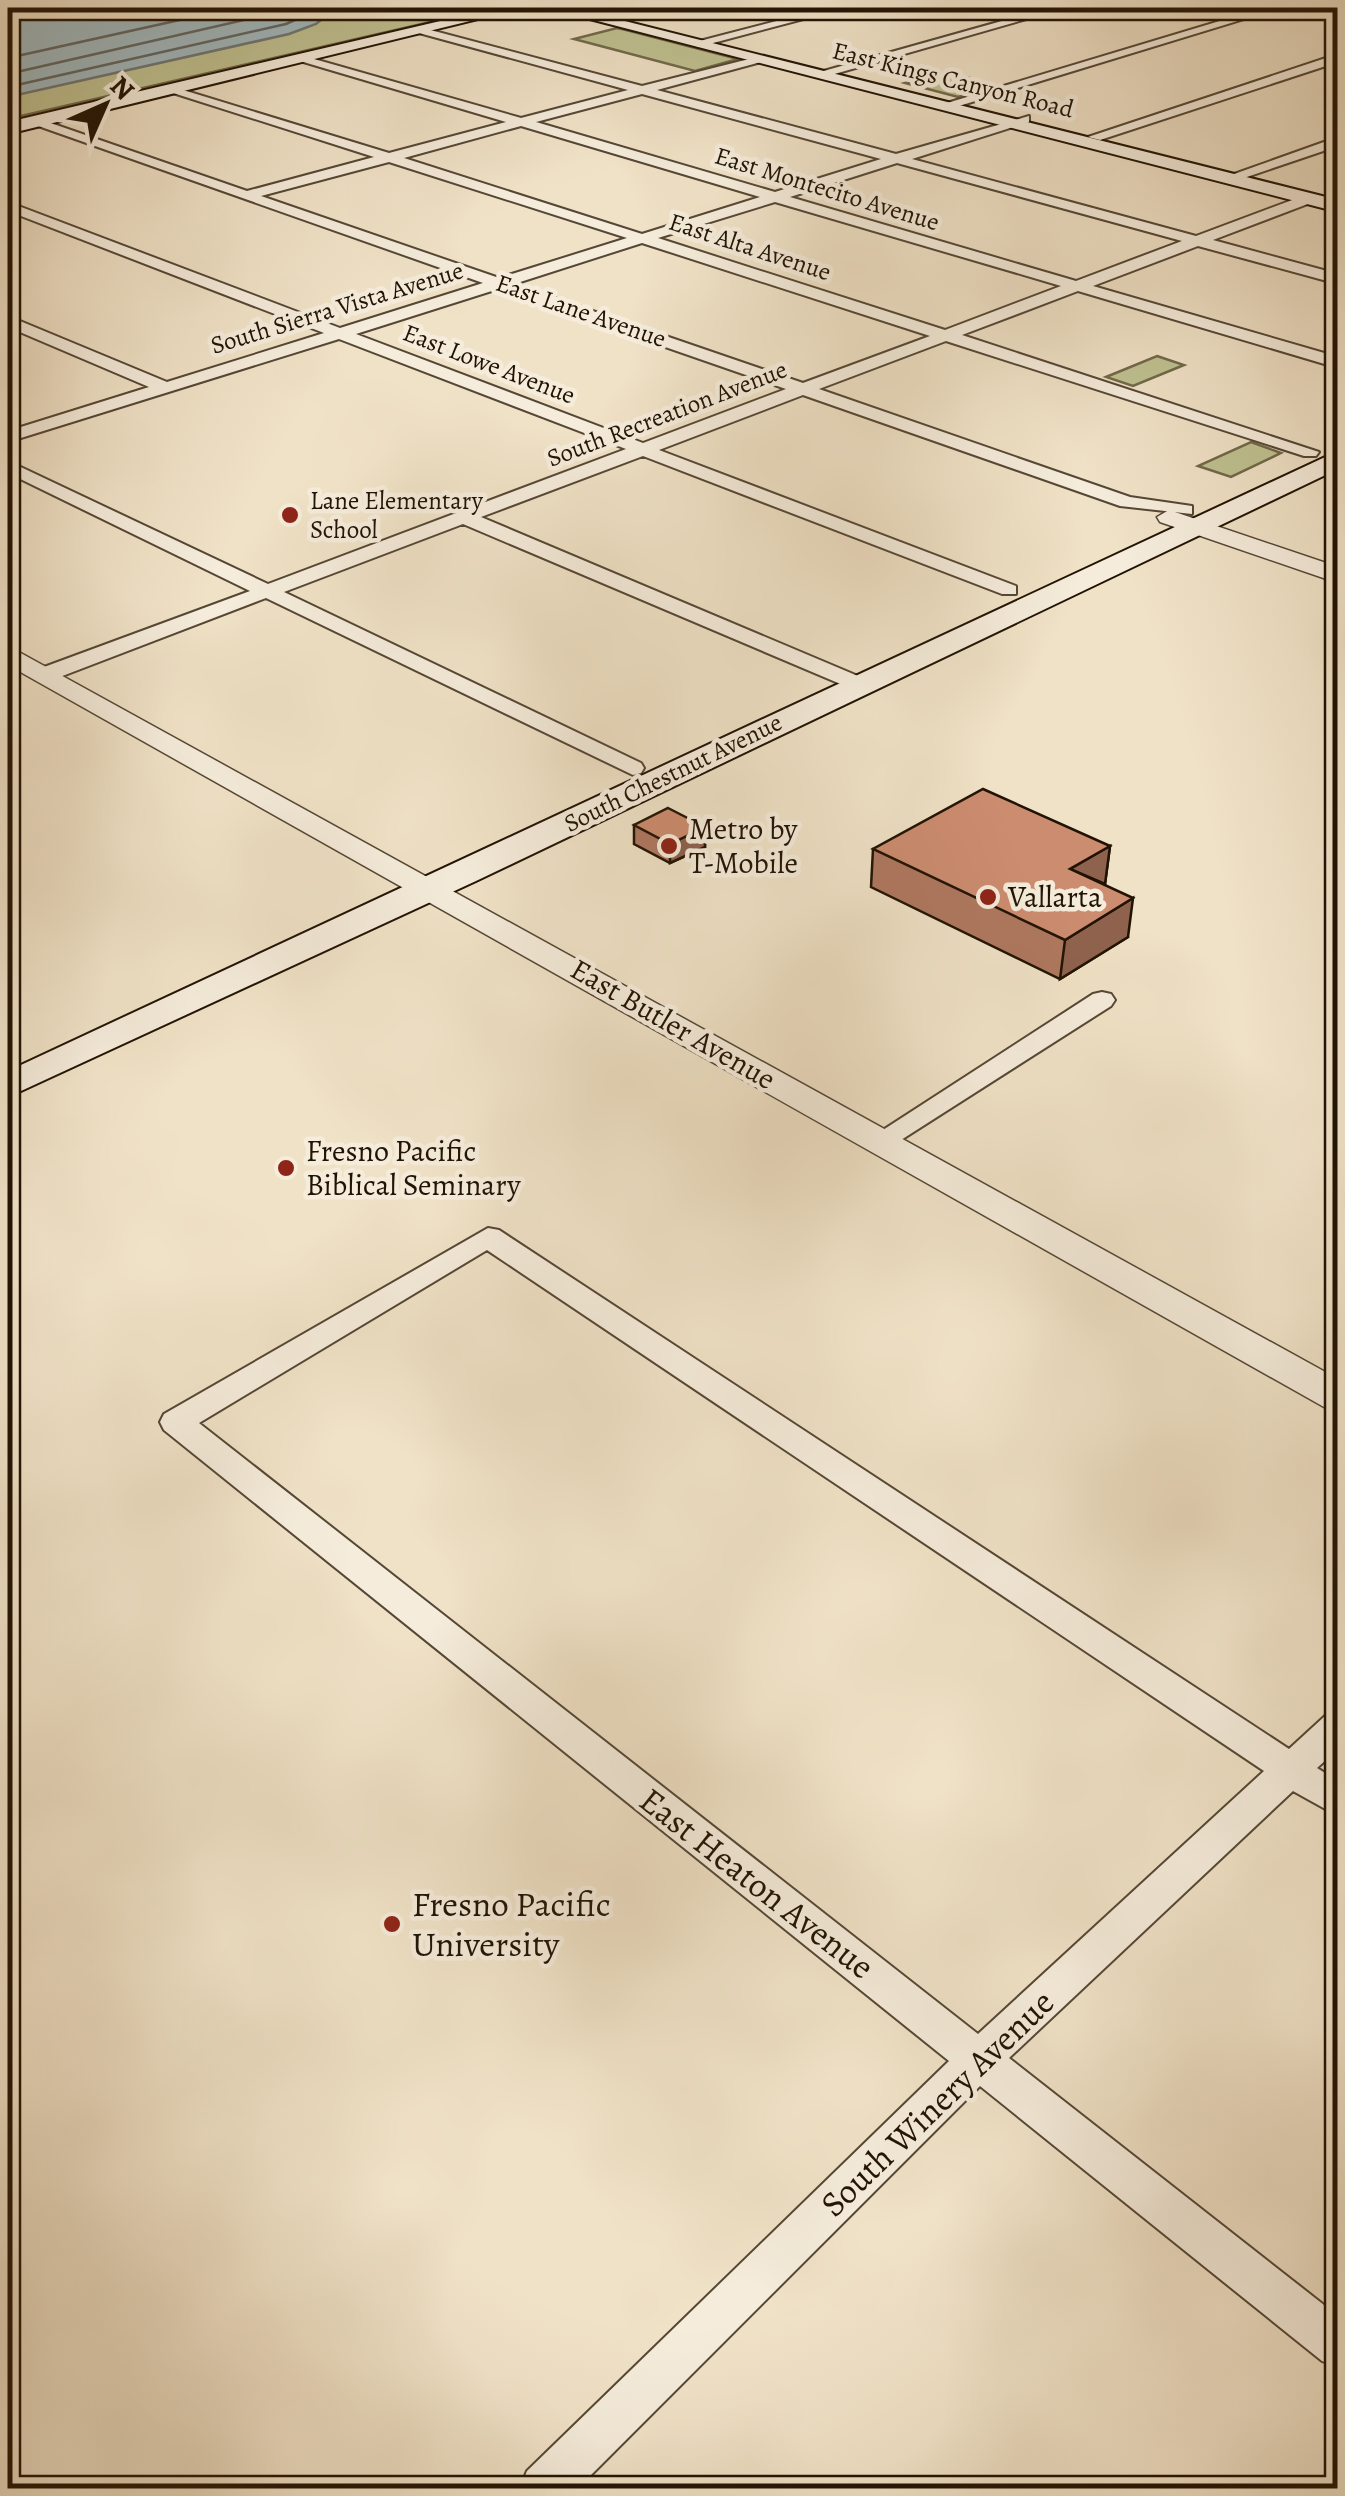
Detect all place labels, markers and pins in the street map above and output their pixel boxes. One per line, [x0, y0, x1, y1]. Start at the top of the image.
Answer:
place label: Lane Elementary School [310, 484, 484, 547]
marker: Lane Elementary School [279, 504, 301, 526]
place label: Metro by T-Mobile [689, 809, 798, 883]
marker: Metro by T-Mobile [658, 835, 680, 857]
place label: Vallarta [1007, 877, 1102, 917]
marker: Vallarta [977, 886, 999, 908]
place label: Fresno Pacific Biblical Seminary [306, 1131, 521, 1205]
marker: Fresno Pacific Biblical Seminary [275, 1157, 297, 1179]
place label: Fresno Pacific University [412, 1880, 611, 1968]
marker: Fresno Pacific University [381, 1913, 403, 1935]

